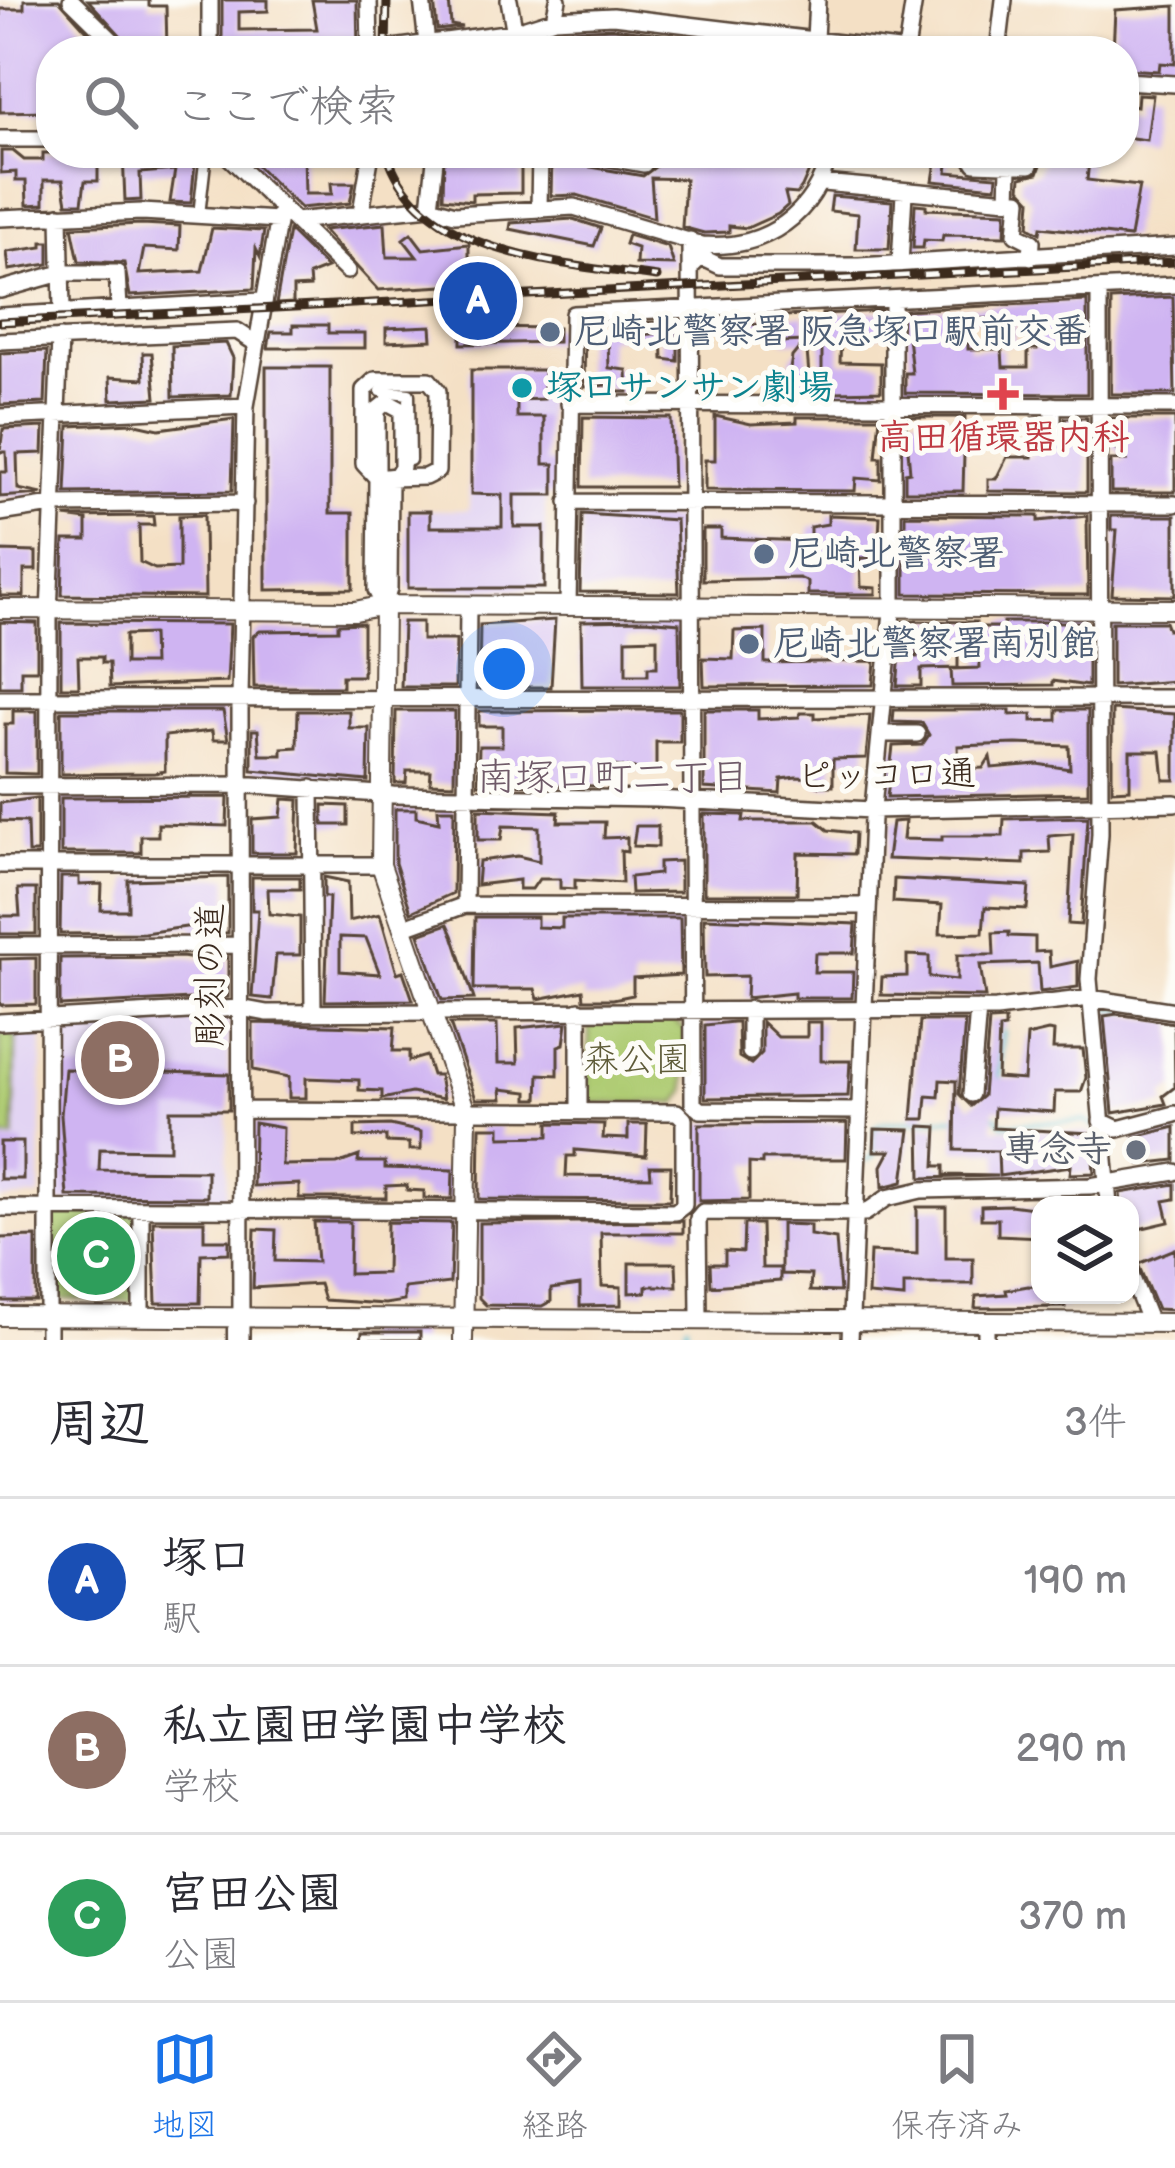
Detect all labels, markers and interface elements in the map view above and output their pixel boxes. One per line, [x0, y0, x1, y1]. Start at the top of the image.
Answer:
search box [36, 36, 1139, 168]
icon: search [78, 69, 144, 135]
text: ここで検索 [174, 80, 399, 135]
pin: A [439, 256, 517, 346]
place label: 尼崎北警察署 阪急塚口駅前交番 [574, 311, 1088, 354]
marker: 尼崎北警察署 阪急塚口駅前交番 [537, 319, 563, 345]
place label: 塚口サンサン劇場 [546, 367, 834, 410]
marker: 塚口サンサン劇場 [509, 375, 535, 401]
marker: 高田循環器内科 [987, 378, 1019, 410]
place label: 高田循環器内科 [877, 417, 1130, 460]
place label: 尼崎北警察署 [788, 533, 1004, 576]
marker: 尼崎北警察署 [751, 541, 777, 567]
place label: 尼崎北警察署南別館 [773, 623, 1097, 666]
marker: 尼崎北警察署南別館 [736, 631, 762, 657]
your location [474, 639, 534, 699]
street label: ピッコロ通 [796, 753, 976, 799]
district label: 南塚口町二丁目 [476, 755, 750, 802]
street label: 彫刻の道 [190, 903, 233, 1047]
pin: B [81, 1015, 159, 1105]
park label: 森公園 [583, 1039, 691, 1082]
place label: 専念寺 [1004, 1129, 1112, 1172]
marker: 専念寺 [1123, 1137, 1149, 1163]
map controls [1031, 1196, 1139, 1304]
button: layers [1031, 1196, 1139, 1304]
pin: C [57, 1211, 135, 1301]
text: 周辺 [48, 1394, 150, 1455]
text: 3件 [1064, 1400, 1127, 1447]
text: 塚口 [162, 1531, 252, 1586]
text: A [75, 1558, 99, 1605]
text: 190 m [1024, 1558, 1127, 1605]
text: 駅 [162, 1596, 201, 1643]
text: 私立園田学園中学校 [162, 1699, 567, 1754]
text: B [73, 1726, 101, 1773]
text: 290 m [1016, 1726, 1127, 1773]
text: 学校 [162, 1764, 240, 1811]
text: 宮田公園 [162, 1867, 342, 1922]
text: C [73, 1894, 101, 1941]
text: 370 m [1018, 1894, 1127, 1941]
text: 公園 [162, 1932, 240, 1979]
tab: 地図 [152, 2026, 218, 2146]
tab: 経路 [521, 2026, 587, 2146]
tab: 保存済み [891, 2026, 1023, 2146]

